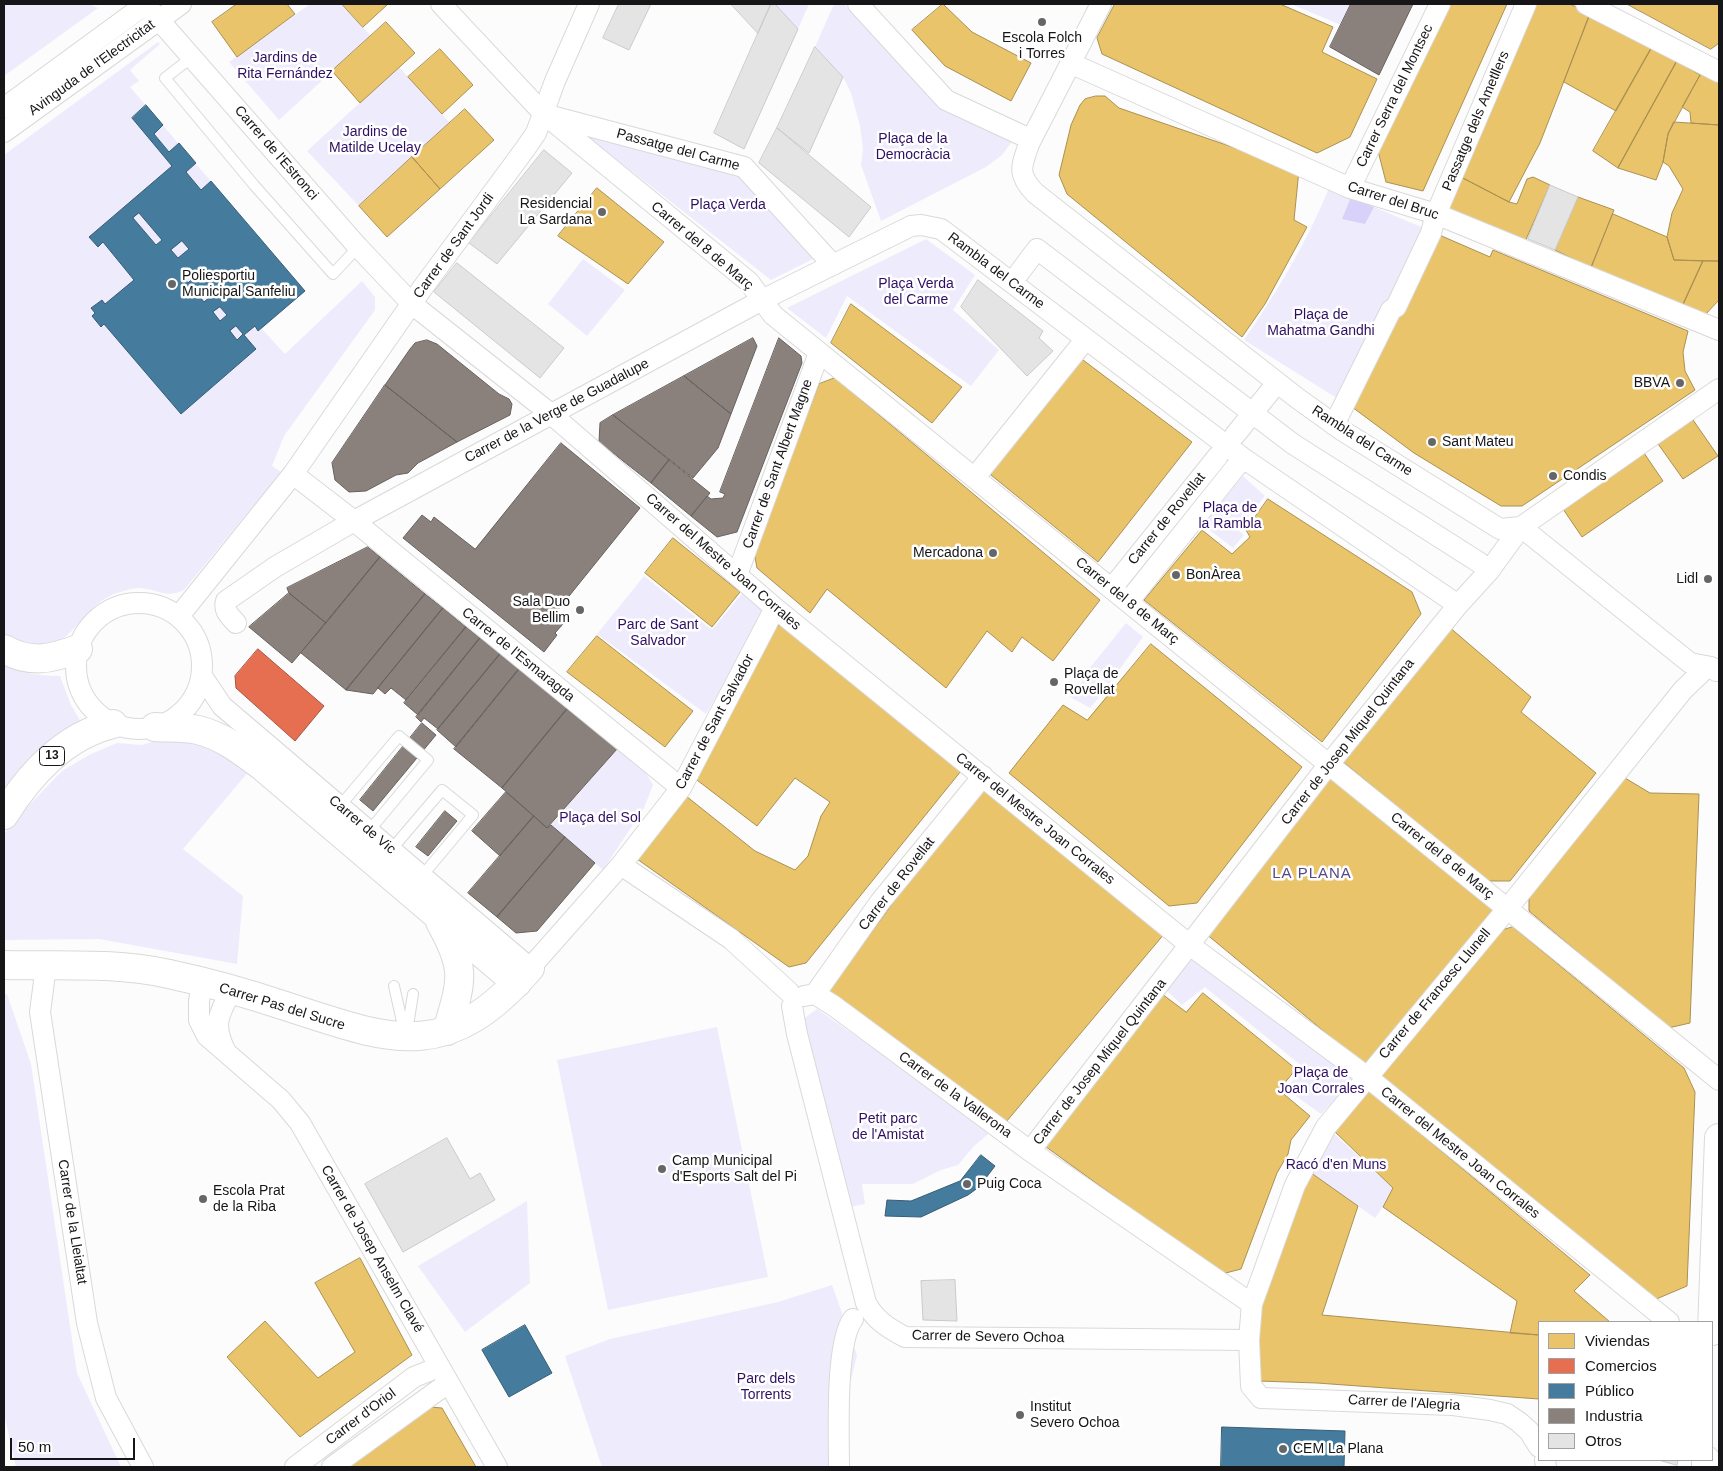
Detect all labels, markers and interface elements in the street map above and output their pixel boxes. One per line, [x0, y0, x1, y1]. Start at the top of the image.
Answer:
marker: Escola Folch i Torres [1036, 16, 1048, 28]
street label: Avinguda de l'Electricitat [26, 17, 158, 119]
street label: Carrer Serra del Montsec [1353, 22, 1437, 170]
place label: Escola Folch i Torres [1002, 30, 1082, 62]
street label: Passatge dels Ametllers [1439, 49, 1513, 193]
park label: Jardins de Rita Fernández [237, 50, 333, 82]
street label: Carrer de l'Estronci [231, 102, 321, 204]
park label: Jardins de Matilde Ucelay [329, 124, 421, 156]
street label: Passatge del Carme [615, 125, 741, 175]
park label: Plaça de la Democràcia [876, 131, 950, 164]
street label: Carrer del Bruc [1345, 178, 1441, 224]
street label: Carrer de Sant Jordi [410, 190, 498, 302]
place label: Residencial La Sardana [520, 196, 592, 228]
park label: Plaça Verda [690, 197, 766, 213]
street label: Carrer del 8 de Març [647, 198, 757, 294]
marker: Residencial La Sardana [596, 206, 608, 218]
street label: Rambla del Carme [944, 229, 1048, 313]
place label: Poliesportiu Municipal Sanfeliu [182, 268, 296, 300]
park label: Plaça Verda del Carme [878, 276, 954, 308]
marker: Poliesportiu Municipal Sanfeliu [166, 278, 178, 290]
park label: Plaça de Mahatma Gandhi [1267, 307, 1375, 340]
street label: Carrer de la Verge de Guadalupe [462, 355, 652, 467]
place label: BBVA [1634, 375, 1670, 391]
street label: Carrer de Sant Albert Magne [739, 377, 817, 551]
marker: BBVA [1674, 377, 1686, 389]
street label: Rambla del Carme [1308, 402, 1416, 480]
place label: Sant Mateu [1442, 434, 1514, 450]
marker: Sant Mateu [1426, 436, 1438, 448]
place label: Condis [1563, 468, 1607, 484]
street label: Carrer de Rovellat [1125, 470, 1209, 568]
marker: Condis [1547, 470, 1559, 482]
street label: Carrer del Mestre Joan Corrales [642, 490, 804, 634]
park label: Plaça de la Rambla [1198, 500, 1262, 532]
place label: Mercadona [913, 545, 983, 561]
marker: Mercadona [987, 547, 999, 559]
street label: Carrer del 8 de Març [1072, 554, 1182, 648]
place label: BonÀrea [1186, 567, 1240, 583]
marker: BonÀrea [1170, 569, 1182, 581]
place label: Lidl [1676, 571, 1698, 587]
marker: Lidl [1702, 573, 1714, 585]
place label: Sala Duo Bellim [512, 594, 570, 626]
street label: Carrer de l'Esmaragda [458, 604, 578, 706]
marker: Sala Duo Bellim [574, 604, 586, 616]
park label: Parc de Sant Salvador [618, 617, 698, 650]
street label: Carrer de Sant Salvador [672, 651, 758, 793]
street label: Carrer de Josep Miquel Quintana [1278, 656, 1418, 828]
place label: Plaça de Rovellat [1064, 666, 1118, 699]
marker: Plaça de Rovellat [1048, 676, 1060, 688]
road number: 13 [40, 746, 64, 766]
street label: Carrer del Mestre Joan Corrales [952, 750, 1118, 888]
street label: Carrer de Vic [325, 792, 399, 858]
street label: Carrer del 8 de Març [1387, 809, 1497, 903]
park label: Plaça del Sol [559, 810, 641, 826]
street label: Carrer de Rovellat [855, 834, 939, 934]
district label: LA PLANA [1271, 865, 1353, 883]
street label: Carrer de Francesc Llunell [1376, 925, 1494, 1063]
street label: Carrer de Josep Miquel Quintana [1030, 976, 1170, 1148]
street label: Carrer Pas del Sucre [217, 980, 347, 1034]
street label: Carrer de la Vallerona [895, 1048, 1015, 1142]
park label: Plaça de Joan Corrales [1277, 1065, 1365, 1098]
street label: Carrer del Mestre Joan Corrales [1377, 1084, 1543, 1222]
park label: Petit parc de l'Amistat [852, 1111, 924, 1144]
place label: Camp Municipal d'Esports Salt del Pi [672, 1153, 797, 1186]
park label: Racó d'en Muns [1286, 1157, 1386, 1173]
street label: Carrer de la Lleialtat [54, 1158, 90, 1286]
street label: Carrer de Josep Anselm Clavé [317, 1162, 427, 1336]
marker: Camp Municipal d'Esports Salt del Pi [656, 1163, 668, 1175]
place label: Puig Coca [977, 1176, 1042, 1192]
marker: Puig Coca [961, 1178, 973, 1190]
place label: Escola Prat de la Riba [213, 1183, 285, 1216]
marker: Escola Prat de la Riba [197, 1193, 209, 1205]
legend [1538, 1321, 1713, 1461]
street label: Carrer de Severo Ochoa [912, 1327, 1064, 1347]
text: Viviendas [1585, 1332, 1650, 1349]
text: Comercios [1585, 1357, 1657, 1374]
park label: Parc dels Torrents [737, 1371, 795, 1404]
text: Público [1585, 1382, 1634, 1399]
street label: Carrer d'Oriol [323, 1385, 399, 1449]
street label: Carrer de l'Alegria [1347, 1392, 1461, 1414]
place label: Institut Severo Ochoa [1030, 1399, 1119, 1431]
text: Industria [1585, 1407, 1643, 1424]
marker: Institut Severo Ochoa [1014, 1409, 1026, 1421]
scale bar [12, 1428, 138, 1460]
text: Otros [1585, 1432, 1622, 1449]
text: 50 m [18, 1438, 51, 1455]
place label: CEM La Plana [1293, 1441, 1383, 1457]
marker: CEM La Plana [1277, 1443, 1289, 1455]

